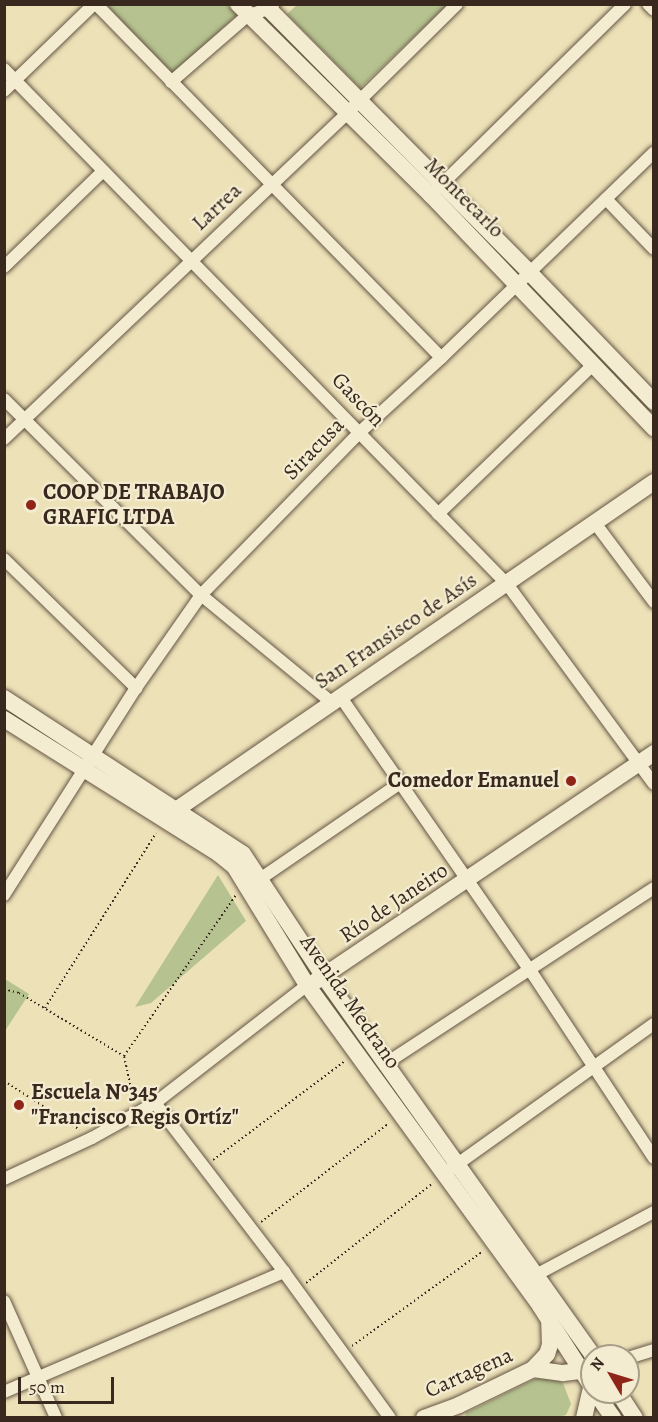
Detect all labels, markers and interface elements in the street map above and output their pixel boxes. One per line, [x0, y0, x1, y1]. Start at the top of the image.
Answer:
street label: Montecarlo [418, 152, 510, 244]
street label: Larrea [187, 178, 247, 236]
street label: Gascón [326, 367, 390, 433]
street label: Siracusa [278, 412, 350, 486]
place label: COOP DE TRABAJO GRAFIC LTDA [43, 479, 225, 530]
marker: COOP DE TRABAJO GRAFIC LTDA [24, 498, 38, 512]
street label: San Fransisco de Asís [310, 567, 482, 695]
place label: Comedor Emanuel [388, 768, 559, 794]
marker: Comedor Emanuel [564, 774, 578, 788]
street label: Río de Janeiro [335, 857, 453, 949]
street label: Avenida Medrano [294, 930, 406, 1074]
place label: Escuela Nº345 "Francisco Regis Ortíz" [31, 1079, 239, 1130]
marker: Escuela Nº345 "Francisco Regis Ortíz" [12, 1098, 26, 1112]
street label: Cartagena [421, 1342, 517, 1404]
north arrow [580, 1344, 640, 1404]
text: N [585, 1353, 610, 1376]
scale bar [21, 1365, 117, 1403]
text: 50 m [29, 1375, 65, 1399]

